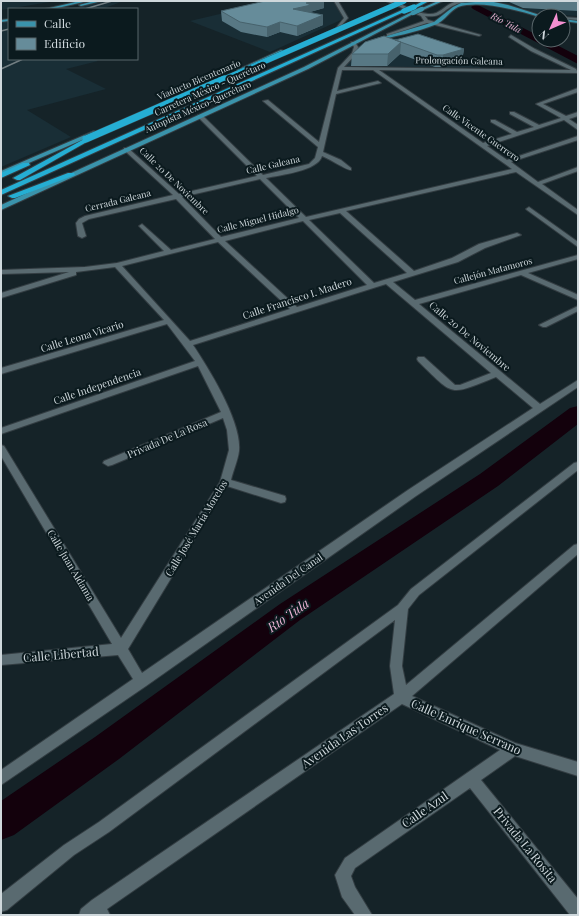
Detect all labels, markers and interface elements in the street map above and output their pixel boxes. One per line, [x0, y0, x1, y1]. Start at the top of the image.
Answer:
legend [8, 8, 138, 60]
north arrow [531, 8, 571, 48]
water label: Río Tula [488, 9, 524, 35]
text: Calle [44, 15, 71, 31]
text: N [535, 27, 552, 44]
text: Edificio [44, 35, 86, 51]
street label: Prolongación Galeana [415, 53, 503, 67]
street label: Viaducto Bicentenario [154, 56, 242, 102]
street label: Carretera México - Querétaro [152, 58, 267, 118]
street label: Autopista México-Querétaro [142, 77, 253, 135]
street label: Calle Vicente Guerrero [441, 101, 523, 163]
street label: Calle 20 De Noviembre [137, 144, 212, 217]
street label: Calle Galeana [245, 152, 301, 176]
street label: Cerrada Galeana [84, 186, 152, 214]
street label: Calle Miguel Hidalgo [216, 203, 300, 235]
street label: Callejón Matamoros [452, 254, 533, 286]
street label: Calle Francisco I. Madero [241, 274, 354, 322]
street label: Calle 20 De Noviembre [426, 298, 514, 374]
street label: Calle Leona Vicario [39, 317, 126, 355]
street label: Calle Independencia [51, 364, 143, 408]
street label: Privada De La Rosa [125, 415, 209, 461]
street label: Calle José María Morelos [162, 477, 230, 579]
street label: Calle Juan Aldama [44, 527, 98, 603]
street label: Avenida Del Canal [250, 550, 326, 609]
water label: Río Tula [263, 594, 312, 636]
street label: Calle Libertad [22, 643, 99, 665]
street label: Calle Enrique Serrano [409, 695, 524, 758]
street label: Avenida Las Torres [297, 699, 391, 772]
street label: Calle Azul [398, 787, 451, 831]
street label: Privada La Rosita [490, 803, 561, 885]

